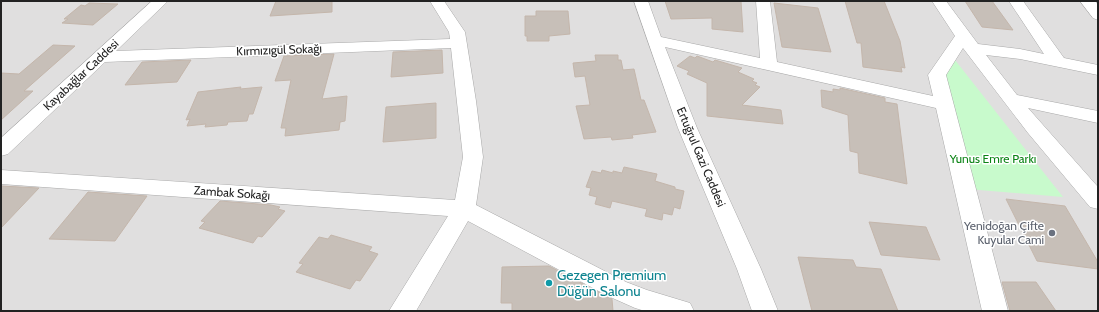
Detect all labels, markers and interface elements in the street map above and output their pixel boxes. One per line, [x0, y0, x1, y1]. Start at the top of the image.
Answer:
street label: Kayabağlar Caddesi [40, 36, 121, 113]
street label: Kırmızıgül Sokağı [236, 41, 322, 58]
street label: Ertuğrul Gazi Caddesi [674, 105, 729, 209]
park label: Yunus Emre Parkı [949, 151, 1036, 166]
street label: Zambak Sokağı [193, 182, 271, 203]
place label: Yenidoğan Çifte Kuyular Cami [963, 218, 1044, 247]
marker: Yenidoğan Çifte Kuyular Cami [1047, 228, 1057, 238]
place label: Gezegen Premium Düğün Salonu [557, 266, 666, 300]
marker: Gezegen Premium Düğün Salonu [544, 278, 554, 288]

